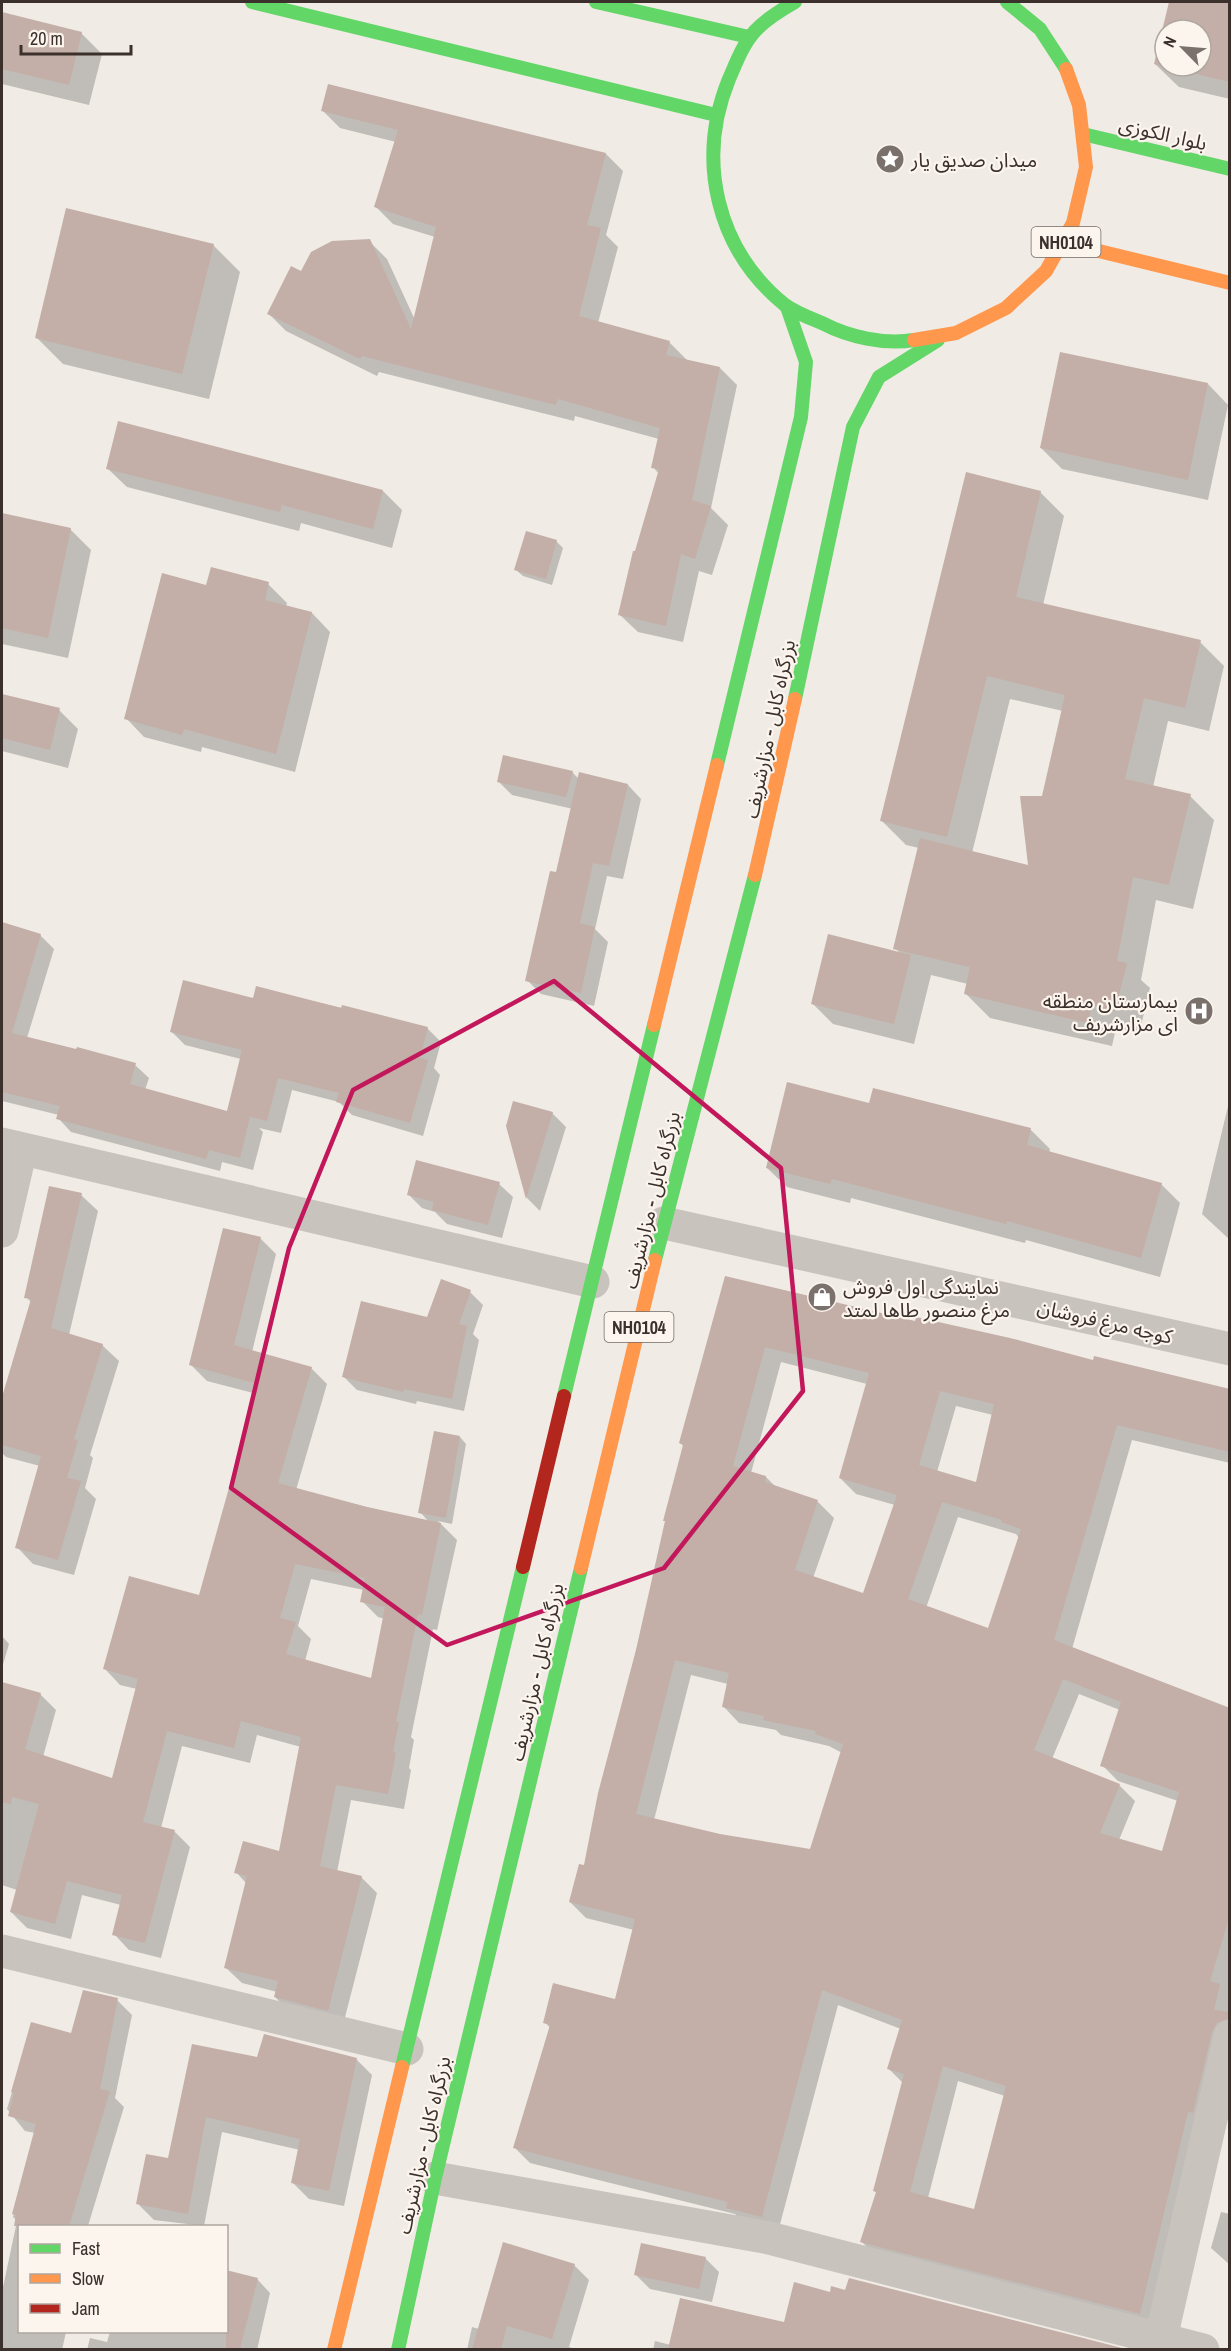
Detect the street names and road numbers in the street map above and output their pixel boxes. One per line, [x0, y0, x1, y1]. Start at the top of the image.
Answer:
street label: بلوار الکوزی [1116, 110, 1210, 156]
road number: NH0104 [1032, 227, 1100, 257]
street label: بزرگراه کابل - مزارشریف [737, 637, 801, 821]
street label: بزرگراه کابل - مزارشریف [616, 1108, 686, 1292]
street label: كوجه مرغ فروشان [1034, 1292, 1176, 1352]
road number: NH0104 [604, 1312, 674, 1342]
street label: بزرگراه کابل - مزارشریف [502, 1580, 570, 1764]
street label: بزرگراه کابل - مزارشریف [389, 2053, 457, 2237]

